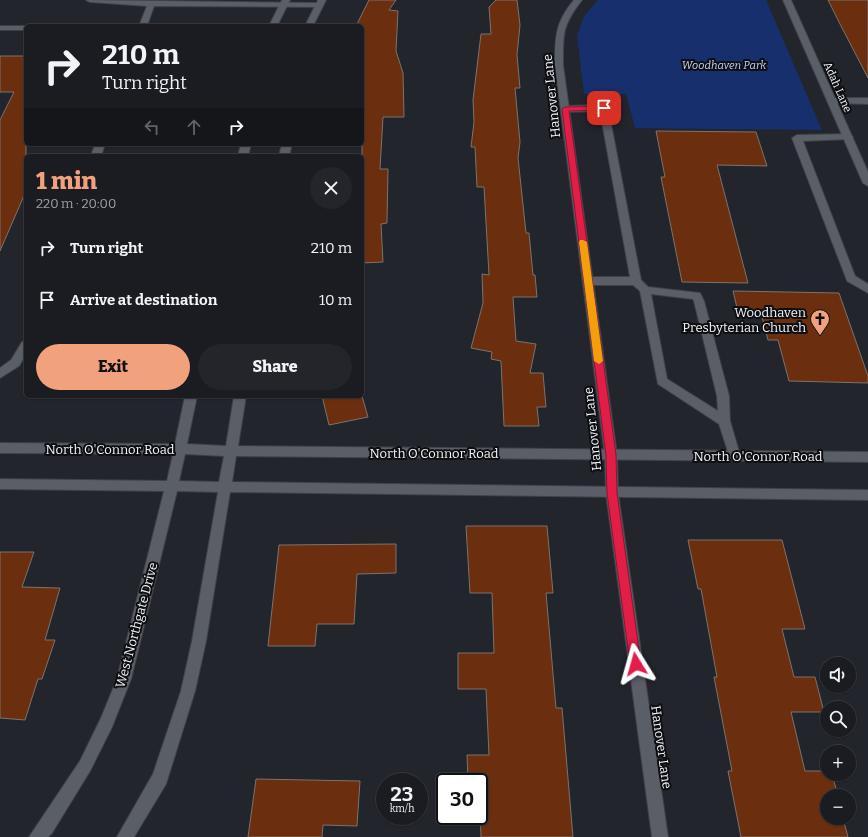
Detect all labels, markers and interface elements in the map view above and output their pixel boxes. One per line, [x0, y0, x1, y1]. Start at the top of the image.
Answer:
text: 210 m [102, 38, 179, 71]
icon: right [36, 40, 88, 92]
street label: Hanover Lane [540, 53, 563, 139]
park label: Woodhaven Park [682, 59, 767, 72]
street label: Adah Lane [821, 60, 854, 114]
text: Turn right [102, 72, 187, 94]
pin [587, 91, 621, 125]
icon: arrive [593, 97, 615, 119]
icon: left [141, 116, 163, 138]
icon: ahead [183, 116, 205, 138]
icon: right [225, 116, 247, 138]
text: 1 min [36, 167, 97, 195]
button: close [310, 167, 352, 209]
text: 220 m · 20:00 [36, 196, 116, 211]
icon: right [36, 237, 58, 259]
text: Turn right [70, 239, 143, 257]
text: 210 m [311, 239, 352, 257]
icon: arrive [36, 289, 58, 311]
text: Arrive at destination [70, 291, 217, 309]
text: 10 m [319, 291, 352, 309]
place label: Woodhaven Presbyterian Church [682, 305, 807, 335]
church icon: Woodhaven Presbyterian Church [809, 308, 831, 336]
button: Exit [36, 344, 190, 390]
button: Share [198, 344, 352, 390]
street label: Hanover Lane [581, 386, 604, 472]
street label: North O'Connor Road [46, 442, 175, 457]
street label: North O'Connor Road [370, 446, 499, 461]
street label: North O'Connor Road [694, 449, 823, 464]
street label: West Northgate Drive [112, 561, 160, 690]
position arrow [615, 643, 657, 685]
map controls [820, 657, 856, 825]
button: sound [820, 657, 856, 693]
button: search [820, 701, 856, 737]
street label: Hanover Lane [648, 704, 675, 790]
button: + [820, 745, 856, 781]
speed limit sign: 30 [436, 773, 488, 825]
text: 23 [391, 782, 413, 806]
button: − [820, 789, 856, 825]
text: km/h [390, 803, 414, 815]

